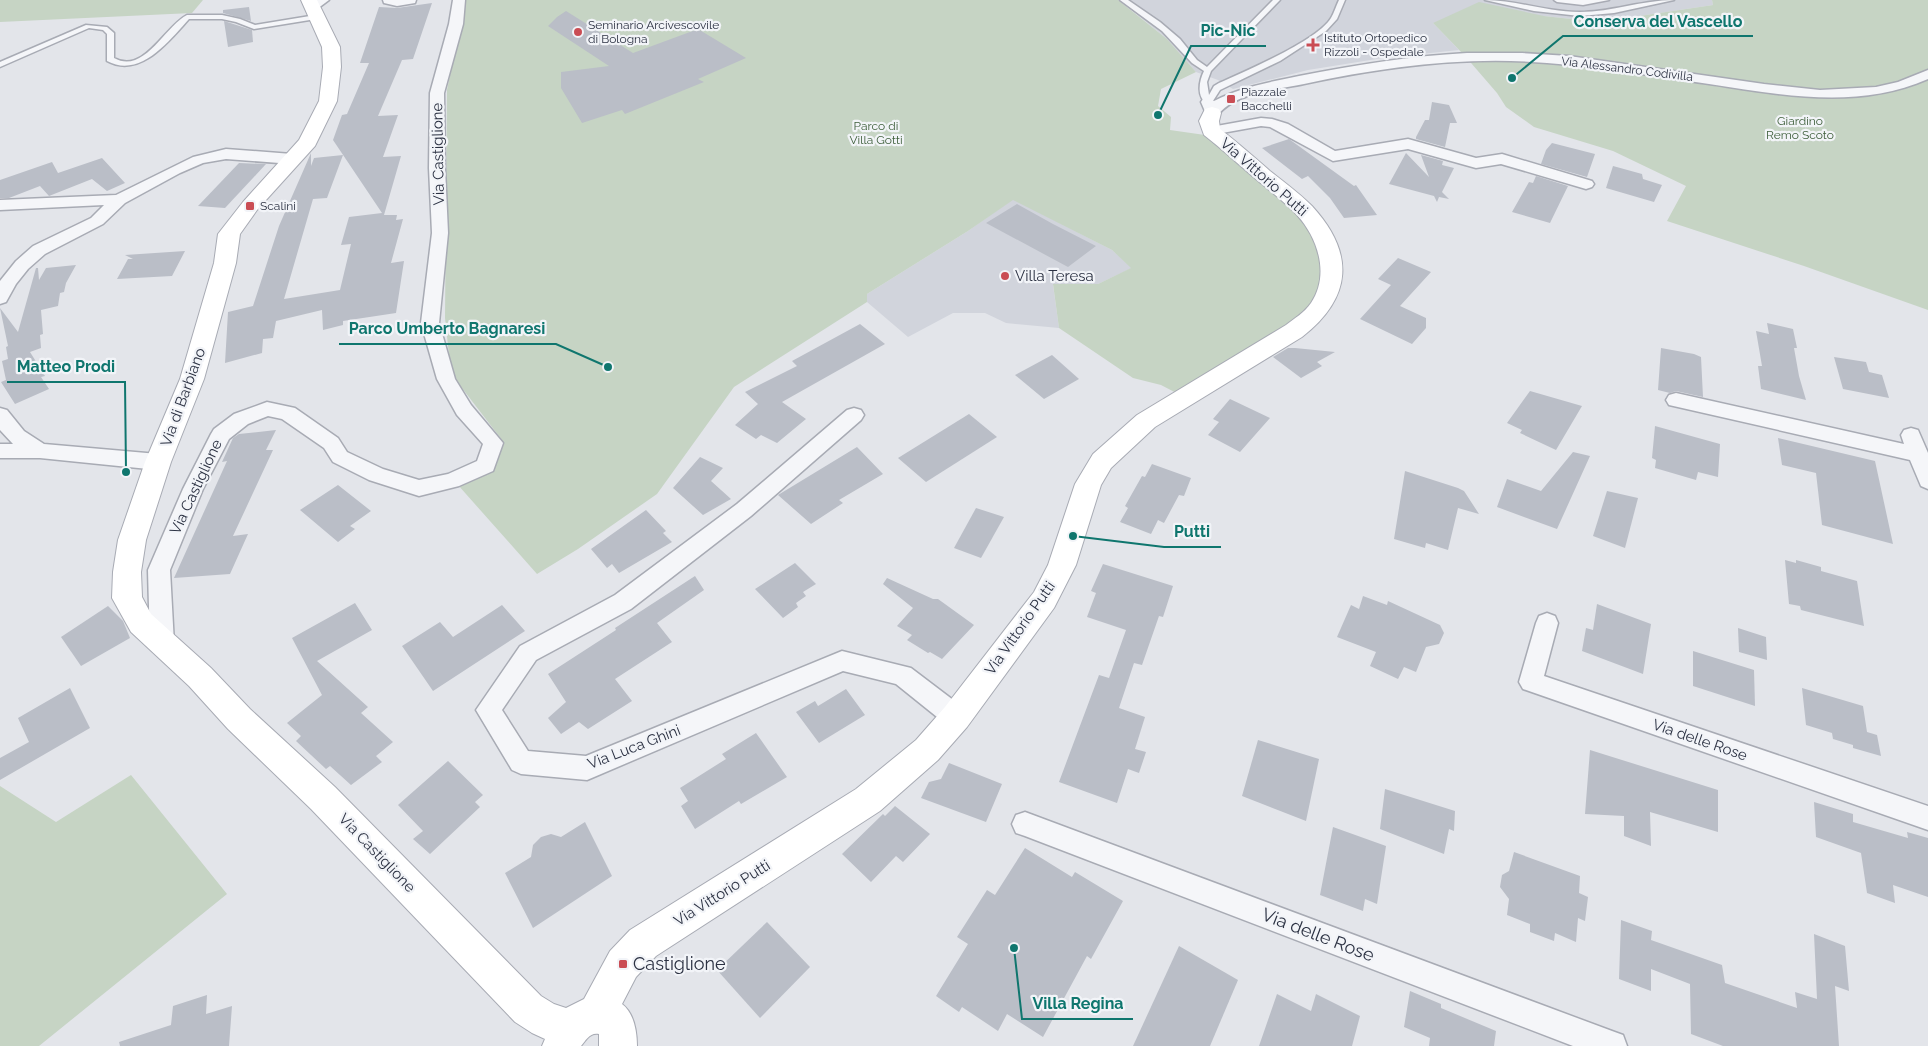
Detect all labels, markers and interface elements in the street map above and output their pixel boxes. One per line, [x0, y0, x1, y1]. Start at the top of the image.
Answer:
callout: Conserva del Vascello [1563, 5, 1753, 36]
text: Conserva del Vascello [1574, 12, 1743, 31]
callout: Pic-Nic [1191, 15, 1266, 46]
place label: Seminario Arcivescovile di Bologna [588, 18, 719, 46]
text: Pic-Nic [1200, 21, 1256, 40]
marker: Seminario Arcivescovile di Bologna [572, 26, 584, 38]
place label: Istituto Ortopedico Rizzoli - Ospedale [1324, 31, 1427, 59]
marker: Istituto Ortopedico Rizzoli - Ospedale [1306, 38, 1320, 52]
street label: Via Alessandro Codivilla [1560, 54, 1694, 84]
place label: Piazzale Bacchelli [1241, 85, 1292, 113]
marker: Piazzale Bacchelli [1225, 93, 1237, 105]
street label: Via Castiglione [428, 102, 448, 205]
park label: Giardino Remo Scoto [1766, 114, 1834, 142]
park label: Parco di Villa Gotti [849, 119, 903, 147]
street label: Via Vittorio Putti [1217, 134, 1311, 220]
place label: Scalini [260, 199, 296, 213]
marker: Scalini [244, 200, 256, 212]
place label: Villa Teresa [1015, 267, 1094, 285]
marker: Villa Teresa [999, 270, 1011, 282]
callout: Parco Umberto Bagnaresi [339, 313, 556, 344]
text: Parco Umberto Bagnaresi [349, 319, 545, 338]
street label: Via di Barbiano [157, 345, 209, 449]
callout: Matteo Prodi [7, 351, 125, 382]
text: Matteo Prodi [17, 357, 115, 376]
street label: Via Castiglione [166, 437, 226, 537]
callout: Putti [1164, 516, 1221, 547]
text: Putti [1174, 522, 1210, 541]
street label: Via Vittorio Putti [981, 578, 1059, 678]
street label: Via delle Rose [1650, 715, 1750, 765]
street label: Via Luca Ghini [585, 721, 683, 773]
street label: Via Castiglione [335, 810, 419, 896]
street label: Via Vittorio Putti [671, 856, 773, 930]
street label: Via delle Rose [1259, 903, 1378, 966]
place label: Castiglione [633, 953, 726, 974]
marker: Castiglione [617, 958, 629, 970]
callout: Villa Regina [1022, 988, 1133, 1019]
text: Villa Regina [1032, 994, 1124, 1013]

